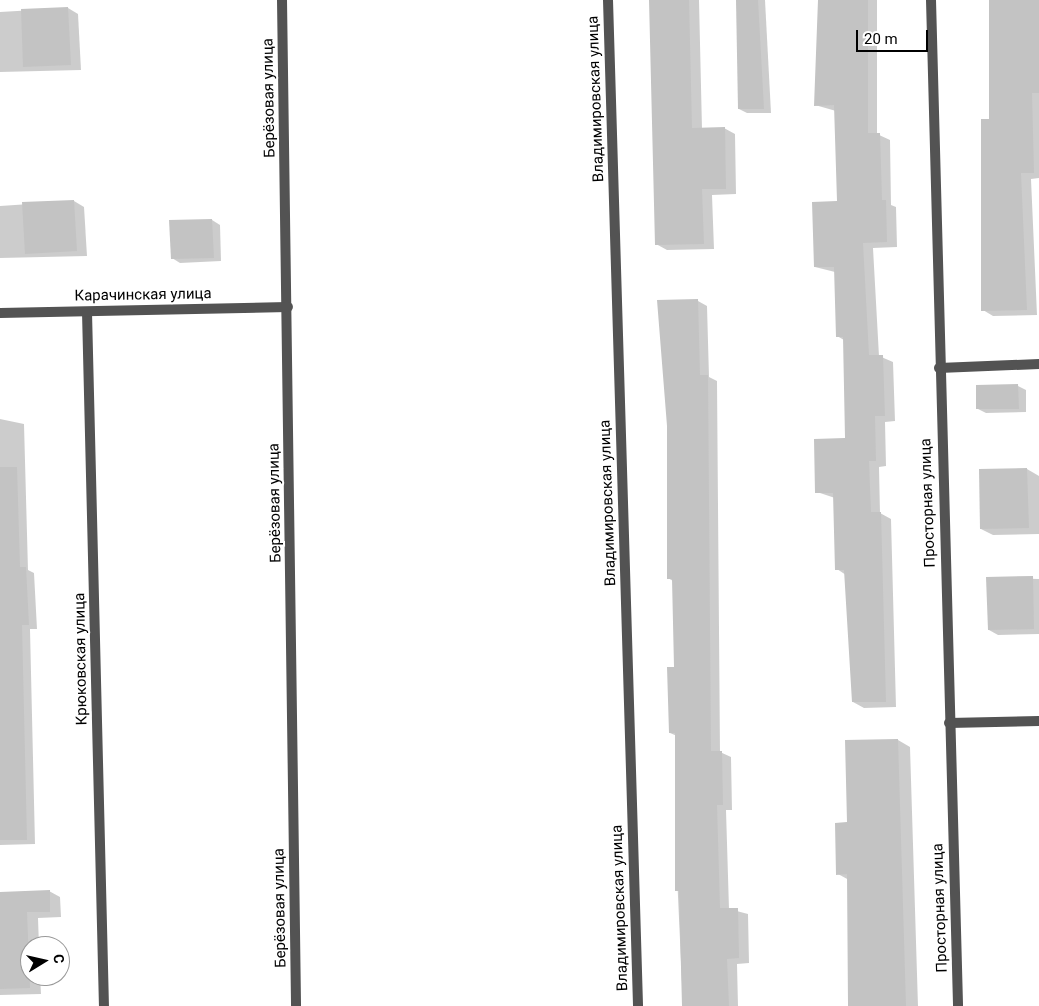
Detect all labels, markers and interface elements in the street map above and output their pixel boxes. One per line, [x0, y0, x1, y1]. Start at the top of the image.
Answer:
street label: Владимировская улица [584, 16, 608, 182]
scale bar [859, 20, 932, 52]
text: 20 m [864, 30, 898, 48]
street label: Берёзовая улица [259, 38, 279, 158]
street label: Карачинская улица [74, 285, 212, 305]
street label: Владимировская улица [596, 420, 620, 586]
street label: Просторная улица [917, 438, 939, 568]
street label: Берёзовая улица [265, 443, 285, 563]
street label: Крюковская улица [71, 593, 91, 725]
street label: Владимировская улица [608, 825, 632, 991]
street label: Просторная улица [929, 843, 951, 973]
street label: Берёзовая улица [270, 848, 290, 968]
north arrow [20, 936, 70, 986]
text: С [50, 953, 67, 965]

